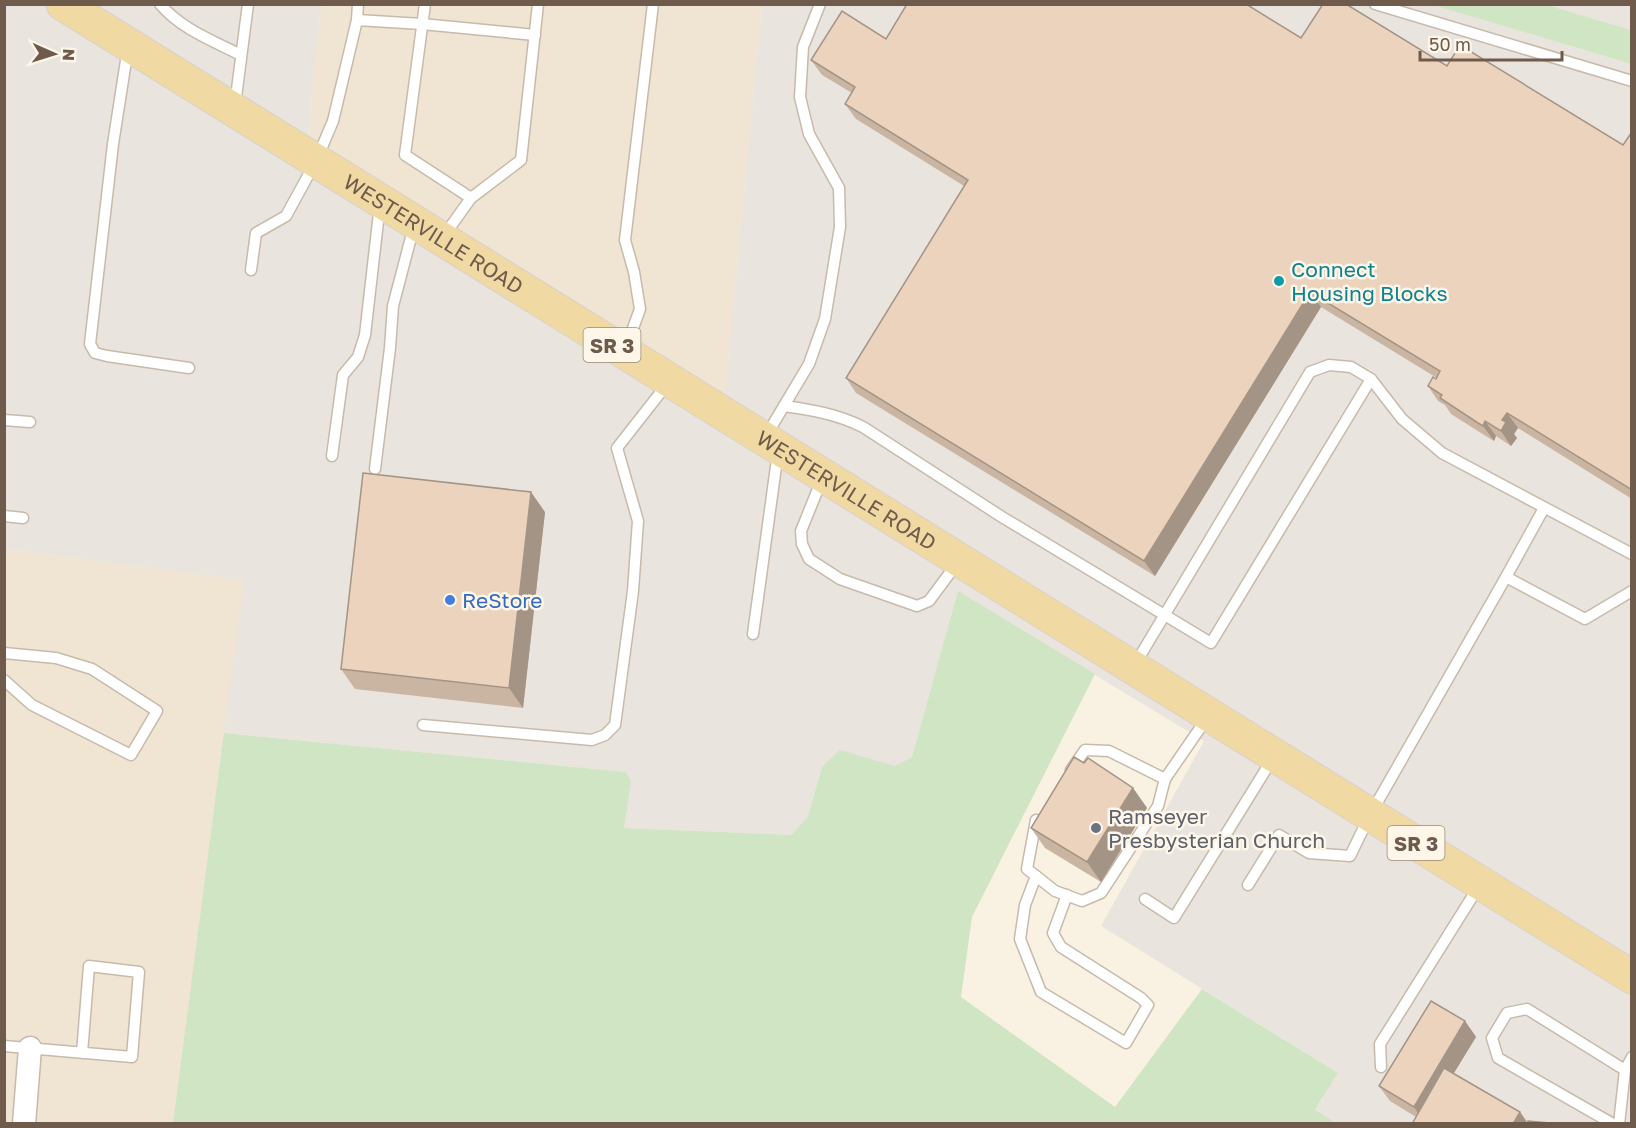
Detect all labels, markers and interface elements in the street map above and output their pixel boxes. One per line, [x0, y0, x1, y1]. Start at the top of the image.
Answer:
north arrow [24, 24, 84, 84]
scale bar [1420, 24, 1562, 62]
text: 50 m [1429, 33, 1471, 55]
text: N [59, 48, 79, 61]
street label: WESTERVILLE ROAD [339, 168, 528, 299]
place label: Connect Housing Blocks [1291, 256, 1448, 306]
marker: Connect Housing Blocks [1272, 274, 1286, 288]
road number: SR 3 [584, 328, 640, 362]
street label: WESTERVILLE ROAD [752, 424, 941, 555]
place label: ReStore [462, 587, 542, 613]
marker: ReStore [443, 593, 457, 607]
place label: Ramseyer Presbysterian Church [1108, 803, 1325, 853]
marker: Ramseyer Presbysterian Church [1089, 821, 1103, 835]
road number: SR 3 [1388, 826, 1444, 860]

